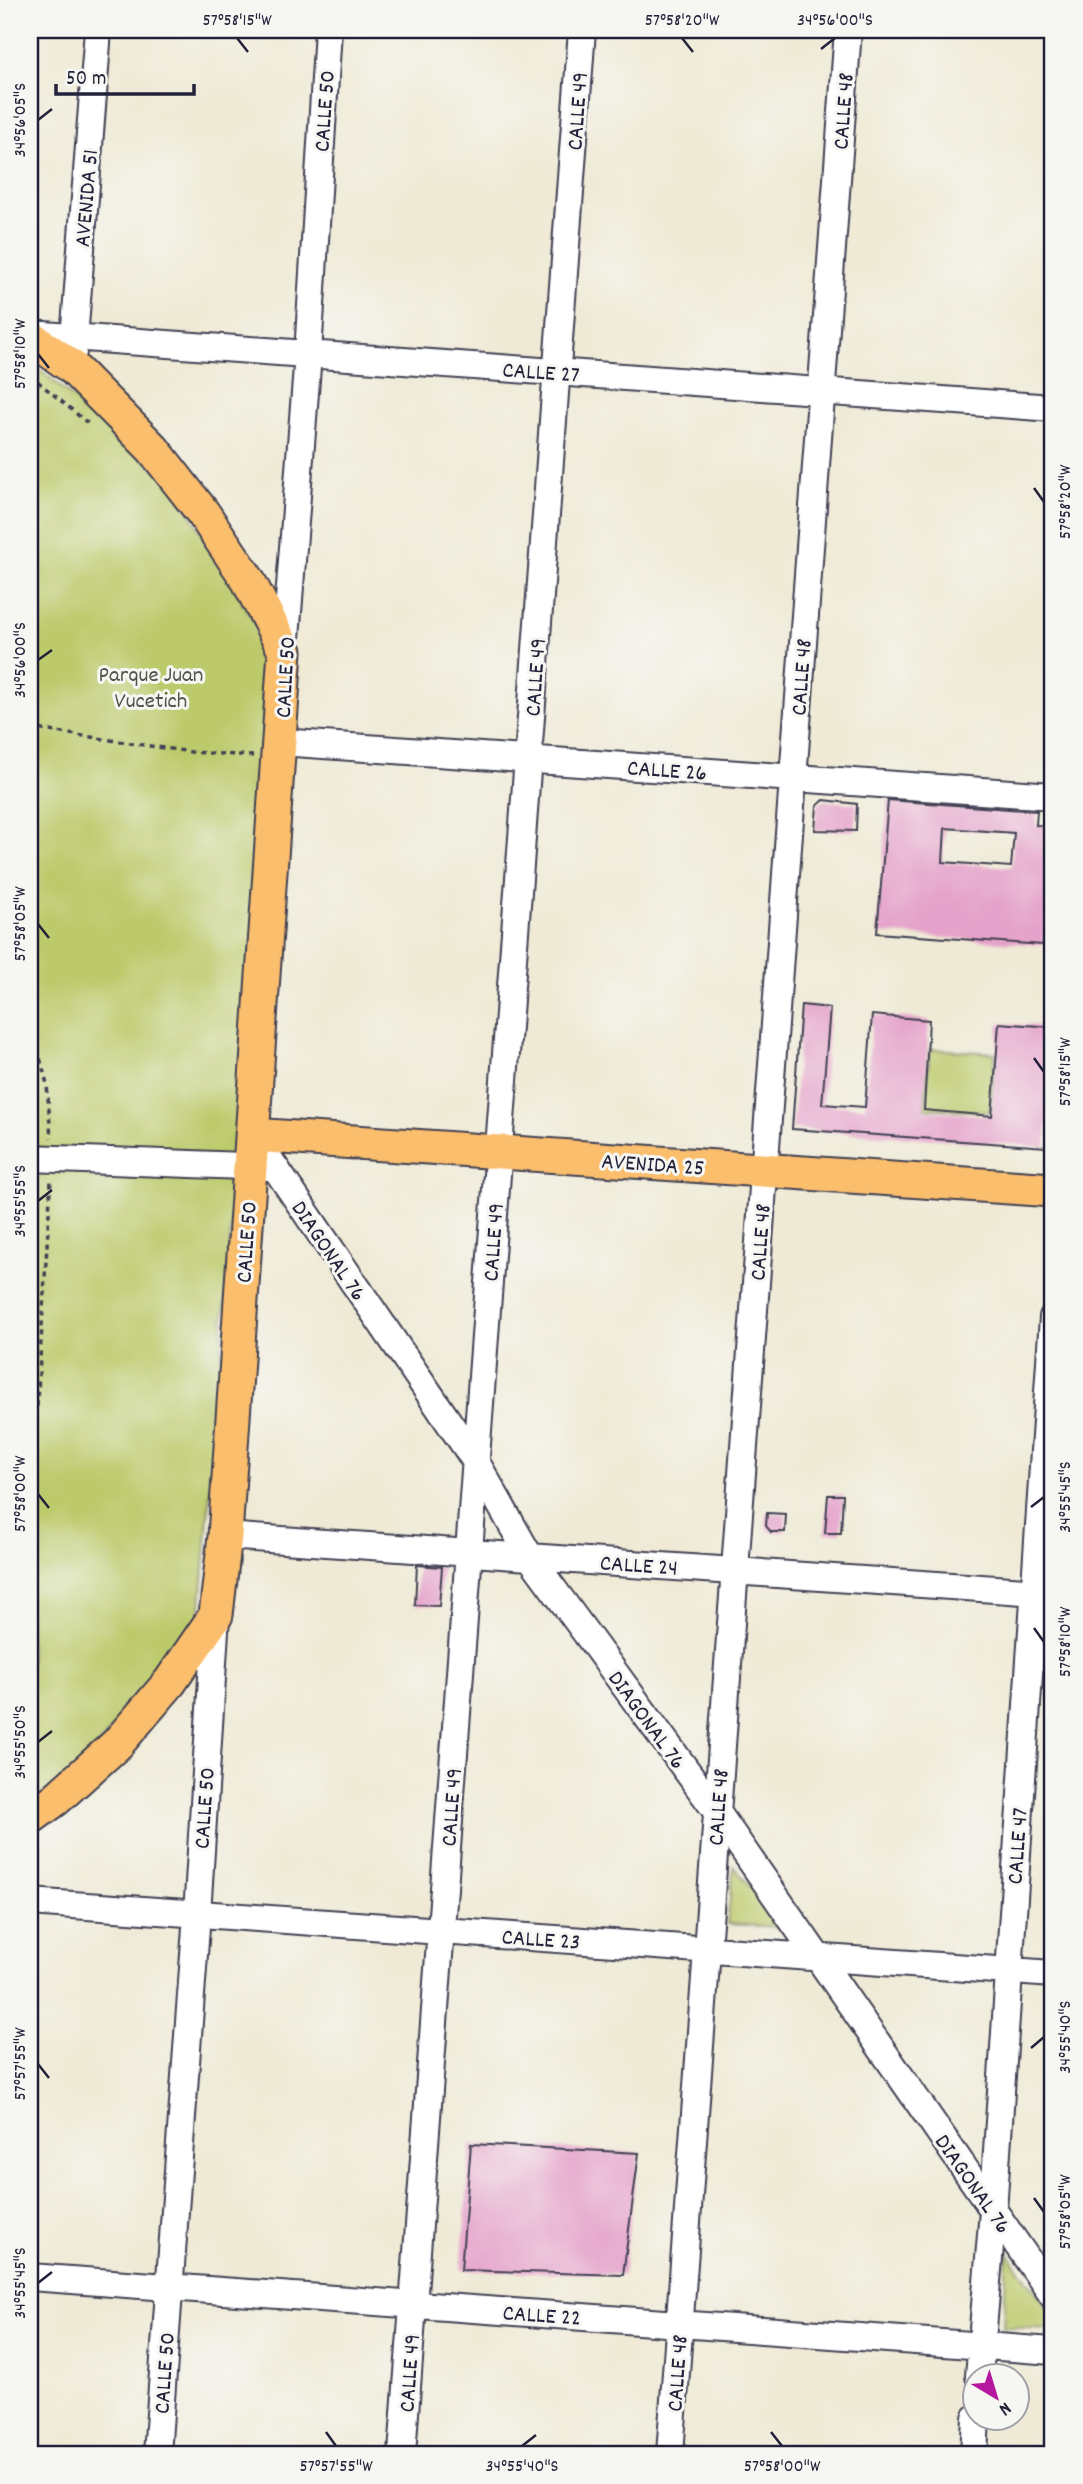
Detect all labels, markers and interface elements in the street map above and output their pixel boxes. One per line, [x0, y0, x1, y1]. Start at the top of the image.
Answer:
text: 57°58'15"W [202, 9, 272, 34]
text: 57°58'20"W [645, 9, 720, 34]
text: 34°56'00"S [797, 9, 873, 34]
scale bar [56, 52, 194, 96]
text: 50 m [66, 65, 106, 95]
street label: CALLE 50 [307, 69, 346, 153]
street label: CALLE 49 [560, 71, 599, 152]
street label: CALLE 48 [826, 72, 865, 151]
text: 34°56'05"S [9, 83, 34, 157]
street label: AVENIDA 51 [68, 148, 109, 249]
text: 57°58'10"W [9, 318, 34, 389]
street label: CALLE 27 [501, 355, 580, 394]
text: 57°58'20"W [1054, 464, 1079, 539]
text: 34°56'00"S [9, 622, 34, 698]
street label: CALLE 50 [269, 636, 306, 719]
street label: CALLE 49 [518, 637, 557, 718]
street label: CALLE 48 [784, 638, 823, 717]
park label: Parque Juan Vucetich [99, 660, 204, 719]
street label: CALLE 26 [626, 753, 708, 792]
text: 57°58'05"W [9, 886, 34, 962]
text: 57°58'15"W [1054, 1037, 1079, 1107]
street label: AVENIDA 25 [600, 1146, 705, 1187]
text: 34°55'55"S [9, 1165, 34, 1237]
street label: DIAGONAL 76 [281, 1195, 373, 1309]
street label: CALLE 50 [229, 1200, 268, 1284]
street label: CALLE 49 [476, 1202, 515, 1283]
street label: CALLE 48 [743, 1203, 782, 1282]
text: 57°58'00"W [9, 1455, 34, 1532]
text: 34°55'45"S [1054, 1461, 1079, 1533]
street label: CALLE 24 [599, 1548, 679, 1587]
text: 57°58'10"W [1054, 1606, 1079, 1677]
street label: DIAGONAL 76 [598, 1665, 692, 1777]
text: 34°55'50"S [9, 1705, 34, 1779]
street label: CALLE 50 [187, 1766, 226, 1850]
street label: CALLE 49 [434, 1767, 473, 1848]
street label: CALLE 48 [701, 1768, 740, 1847]
street label: CALLE 47 [1000, 1807, 1039, 1886]
street label: CALLE 23 [500, 1922, 581, 1961]
text: 34°55'40"S [1054, 2000, 1079, 2074]
text: 57°57'55"W [9, 2027, 34, 2101]
street label: DIAGONAL 76 [925, 2128, 1018, 2242]
text: 57°58'05"W [1054, 2174, 1079, 2250]
text: 34°55'45"S [9, 2247, 34, 2319]
street label: CALLE 22 [501, 2298, 582, 2337]
street label: CALLE 50 [147, 2331, 186, 2415]
street label: CALLE 49 [392, 2333, 431, 2414]
street label: CALLE 48 [660, 2334, 699, 2413]
north arrow [960, 2362, 1030, 2432]
text: N [992, 2394, 1016, 2421]
text: 57°57'55"W [299, 2455, 373, 2480]
text: 34°55'40"S [485, 2455, 559, 2480]
text: 57°58'00"W [744, 2455, 821, 2480]

